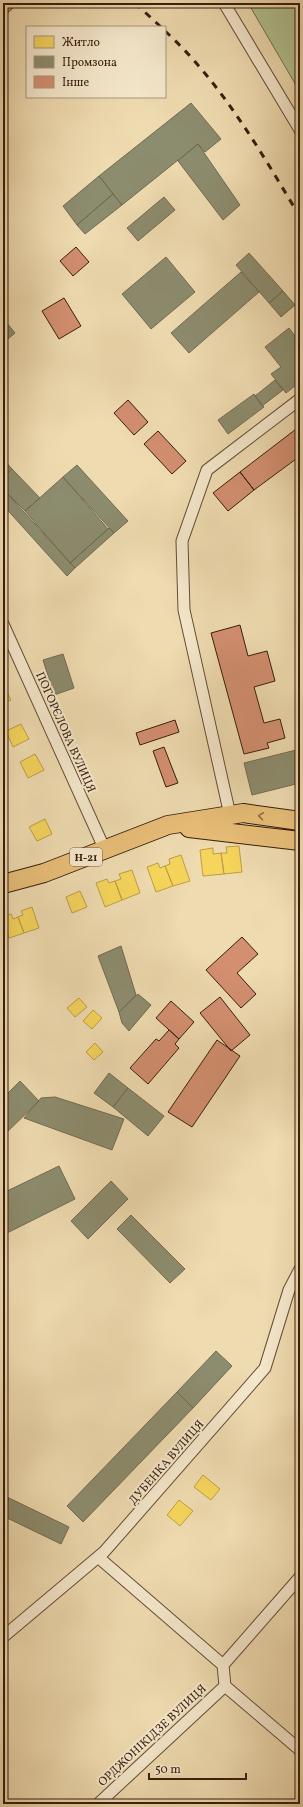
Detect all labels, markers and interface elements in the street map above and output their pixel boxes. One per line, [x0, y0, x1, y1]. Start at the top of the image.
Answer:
legend [26, 26, 166, 98]
text: Житло [62, 35, 100, 51]
text: Промзона [62, 55, 117, 71]
text: Інше [62, 75, 90, 91]
street label: ПОГОРЄЛОВА ВУЛИЦЯ [31, 669, 99, 796]
one-way arrow [258, 812, 264, 821]
road number: Н-21 [70, 848, 102, 866]
street label: ДУБЕНКА ВУЛИЦЯ [125, 1417, 208, 1508]
street label: ОРДЖОНІКІДЗЕ ВУЛИЦЯ [95, 1681, 211, 1790]
scale bar [149, 1755, 246, 1781]
text: 50 m [155, 1762, 181, 1778]

